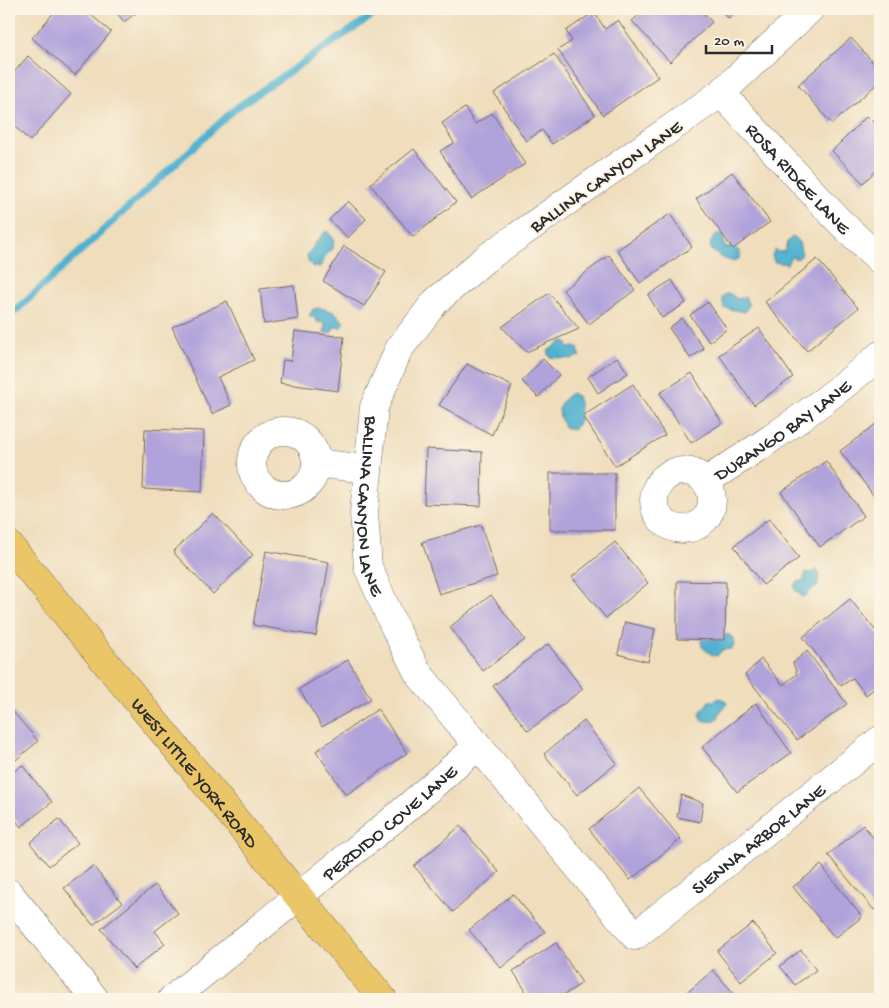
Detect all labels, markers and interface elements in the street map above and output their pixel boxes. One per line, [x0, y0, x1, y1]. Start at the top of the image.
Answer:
scale bar [706, 22, 773, 54]
text: 20 m [714, 33, 744, 51]
street label: BALLINA CANYON LANE [525, 116, 689, 240]
street label: ROSA RIDGE LANE [739, 119, 855, 241]
street label: DURANGO BAY LANE [709, 375, 858, 489]
street label: BALLINA CANYON LANE [349, 414, 388, 601]
street label: WEST LITTLE YORK ROAD [124, 694, 262, 855]
street label: PERDIDO COVE LANE [318, 761, 464, 888]
street label: SIENNA ARBOR LANE [688, 779, 832, 901]

